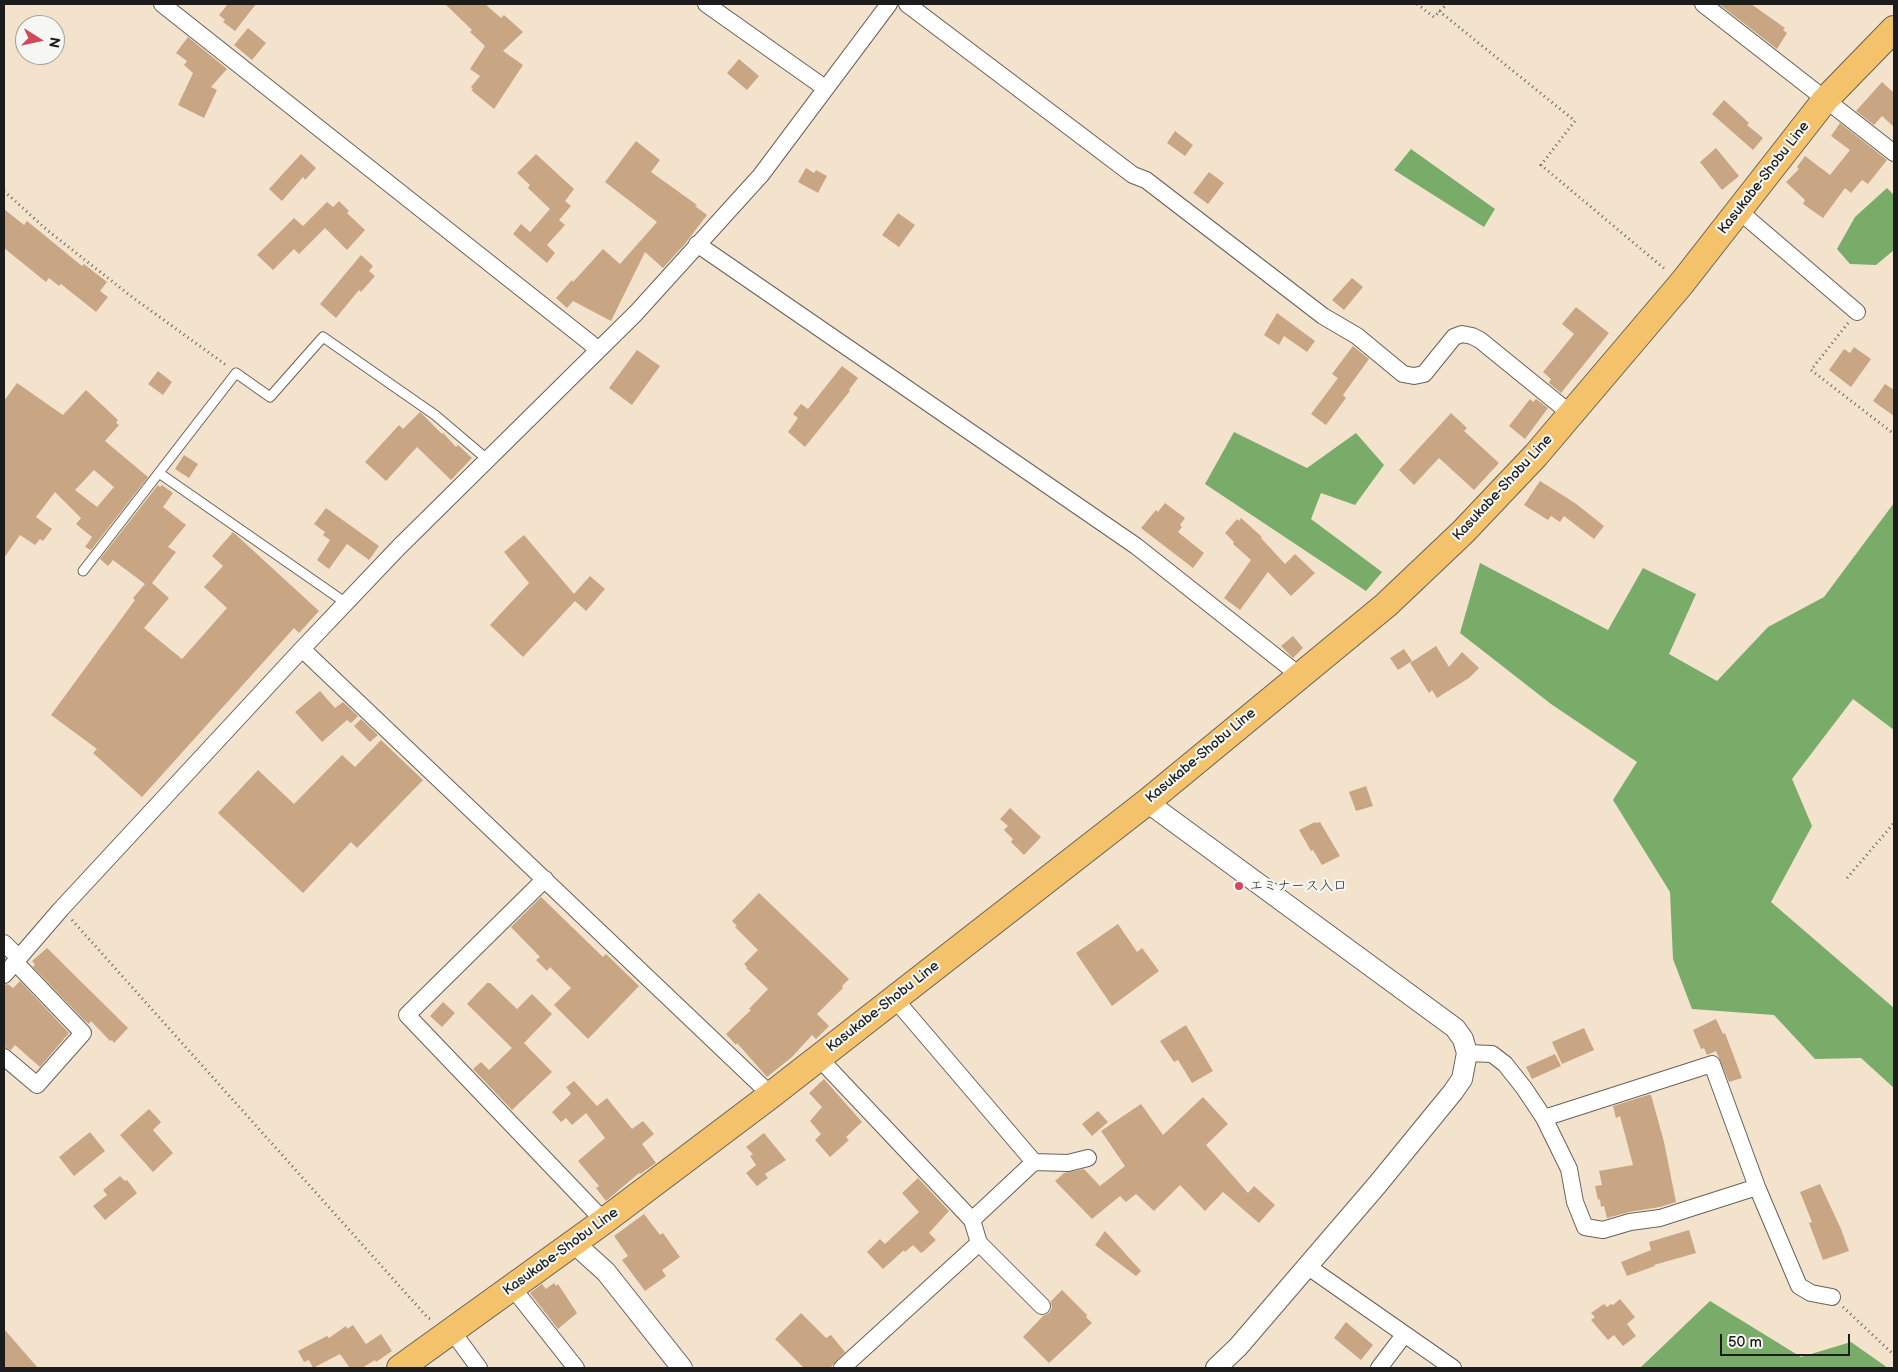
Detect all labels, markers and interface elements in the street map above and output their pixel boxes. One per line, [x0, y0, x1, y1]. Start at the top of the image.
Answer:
north arrow [15, 15, 65, 65]
text: N [45, 36, 64, 49]
street label: Kasukabe-Shobu Line [1715, 118, 1813, 238]
street label: Kasukabe-Shobu Line [1450, 432, 1556, 544]
street label: Kasukabe-Shobu Line [1143, 705, 1259, 807]
place label: エミナース入口 [1249, 878, 1347, 894]
marker: エミナース入口 [1233, 880, 1245, 892]
street label: Kasukabe-Shobu Line [823, 958, 943, 1056]
street label: Kasukabe-Shobu Line [500, 1205, 622, 1299]
scale bar [1723, 1324, 1853, 1356]
text: 50 m [1728, 1333, 1762, 1352]

